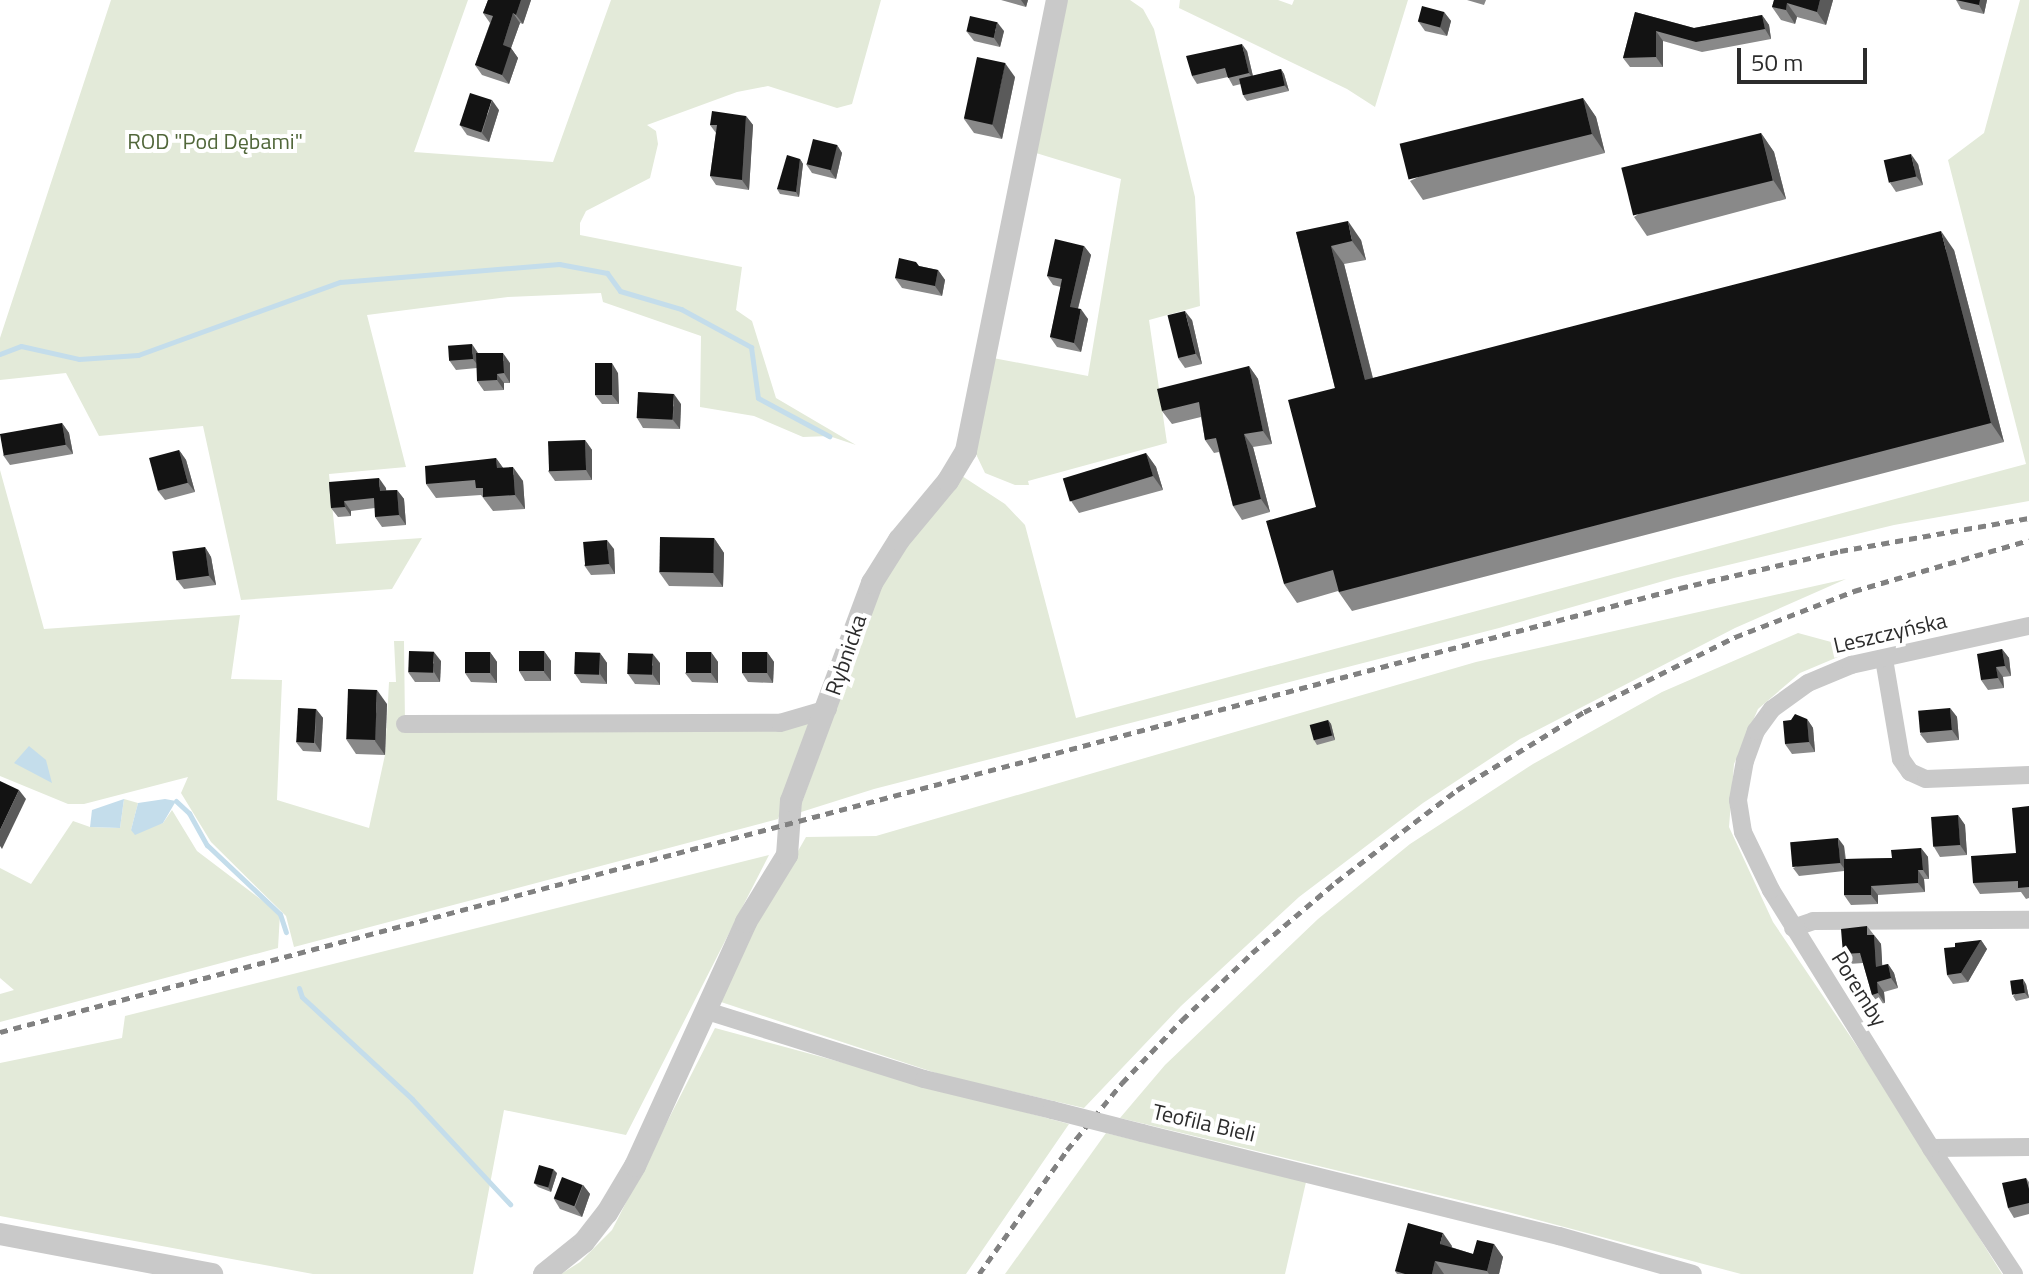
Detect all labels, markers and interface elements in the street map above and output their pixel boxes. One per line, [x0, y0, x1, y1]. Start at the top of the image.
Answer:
scale bar [1741, 32, 1871, 82]
text: 50 m [1751, 44, 1803, 80]
park label: ROD "Pod Dębami" [127, 129, 303, 155]
street label: Leszczyńska [1831, 607, 1949, 659]
street label: Rybnicka [820, 611, 872, 699]
street label: Poremby [1826, 947, 1892, 1031]
street label: Teofila Bieli [1150, 1098, 1258, 1148]

